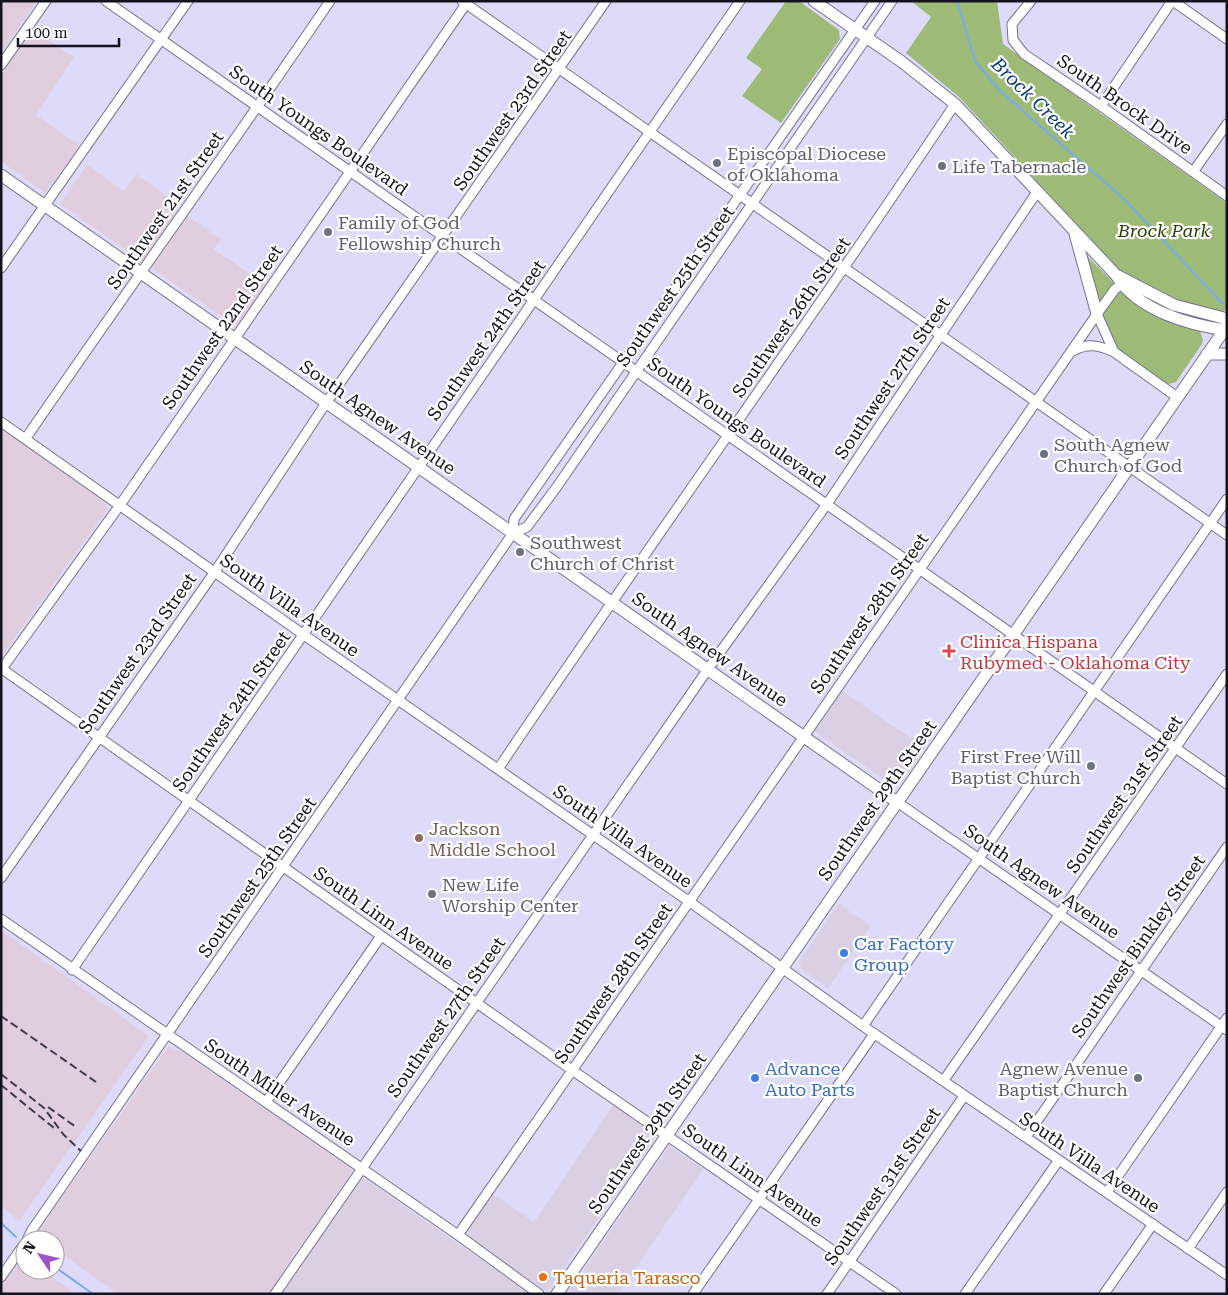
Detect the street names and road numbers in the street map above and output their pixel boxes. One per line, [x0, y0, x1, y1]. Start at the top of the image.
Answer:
street label: Southwest 23rd Street [449, 25, 576, 194]
street label: South Brock Drive [1053, 50, 1197, 159]
street label: South Youngs Boulevard [226, 60, 413, 200]
street label: Southwest 21st Street [103, 127, 228, 293]
street label: Southwest 25th Street [612, 202, 738, 370]
street label: Southwest 26th Street [728, 233, 854, 401]
street label: Southwest 22nd Street [157, 241, 287, 413]
street label: Southwest 24th Street [423, 256, 549, 424]
street label: Southwest 27th Street [830, 293, 954, 463]
street label: South Youngs Boulevard [644, 352, 831, 492]
street label: South Agnew Avenue [296, 355, 460, 479]
street label: Southwest 28th Street [806, 529, 932, 697]
street label: South Villa Avenue [216, 549, 364, 661]
street label: Southwest 23rd Street [74, 568, 201, 737]
street label: South Agnew Avenue [628, 587, 792, 711]
street label: Southwest 24th Street [168, 627, 294, 795]
street label: Southwest 31st Street [1062, 711, 1187, 877]
street label: Southwest 29th Street [814, 716, 940, 884]
street label: South Villa Avenue [549, 780, 697, 892]
street label: Southwest 25th Street [194, 793, 320, 961]
street label: South Agnew Avenue [960, 819, 1124, 943]
street label: Southwest Binkley Street [1067, 850, 1209, 1041]
street label: South Linn Avenue [310, 862, 458, 974]
street label: Southwest 28th Street [550, 899, 676, 1067]
street label: Southwest 27th Street [383, 933, 509, 1101]
street label: South Miller Avenue [201, 1034, 359, 1150]
street label: Southwest 29th Street [584, 1049, 710, 1217]
street label: Southwest 31st Street [820, 1103, 945, 1269]
street label: South Villa Avenue [1016, 1107, 1164, 1217]
street label: South Linn Avenue [679, 1119, 827, 1231]

